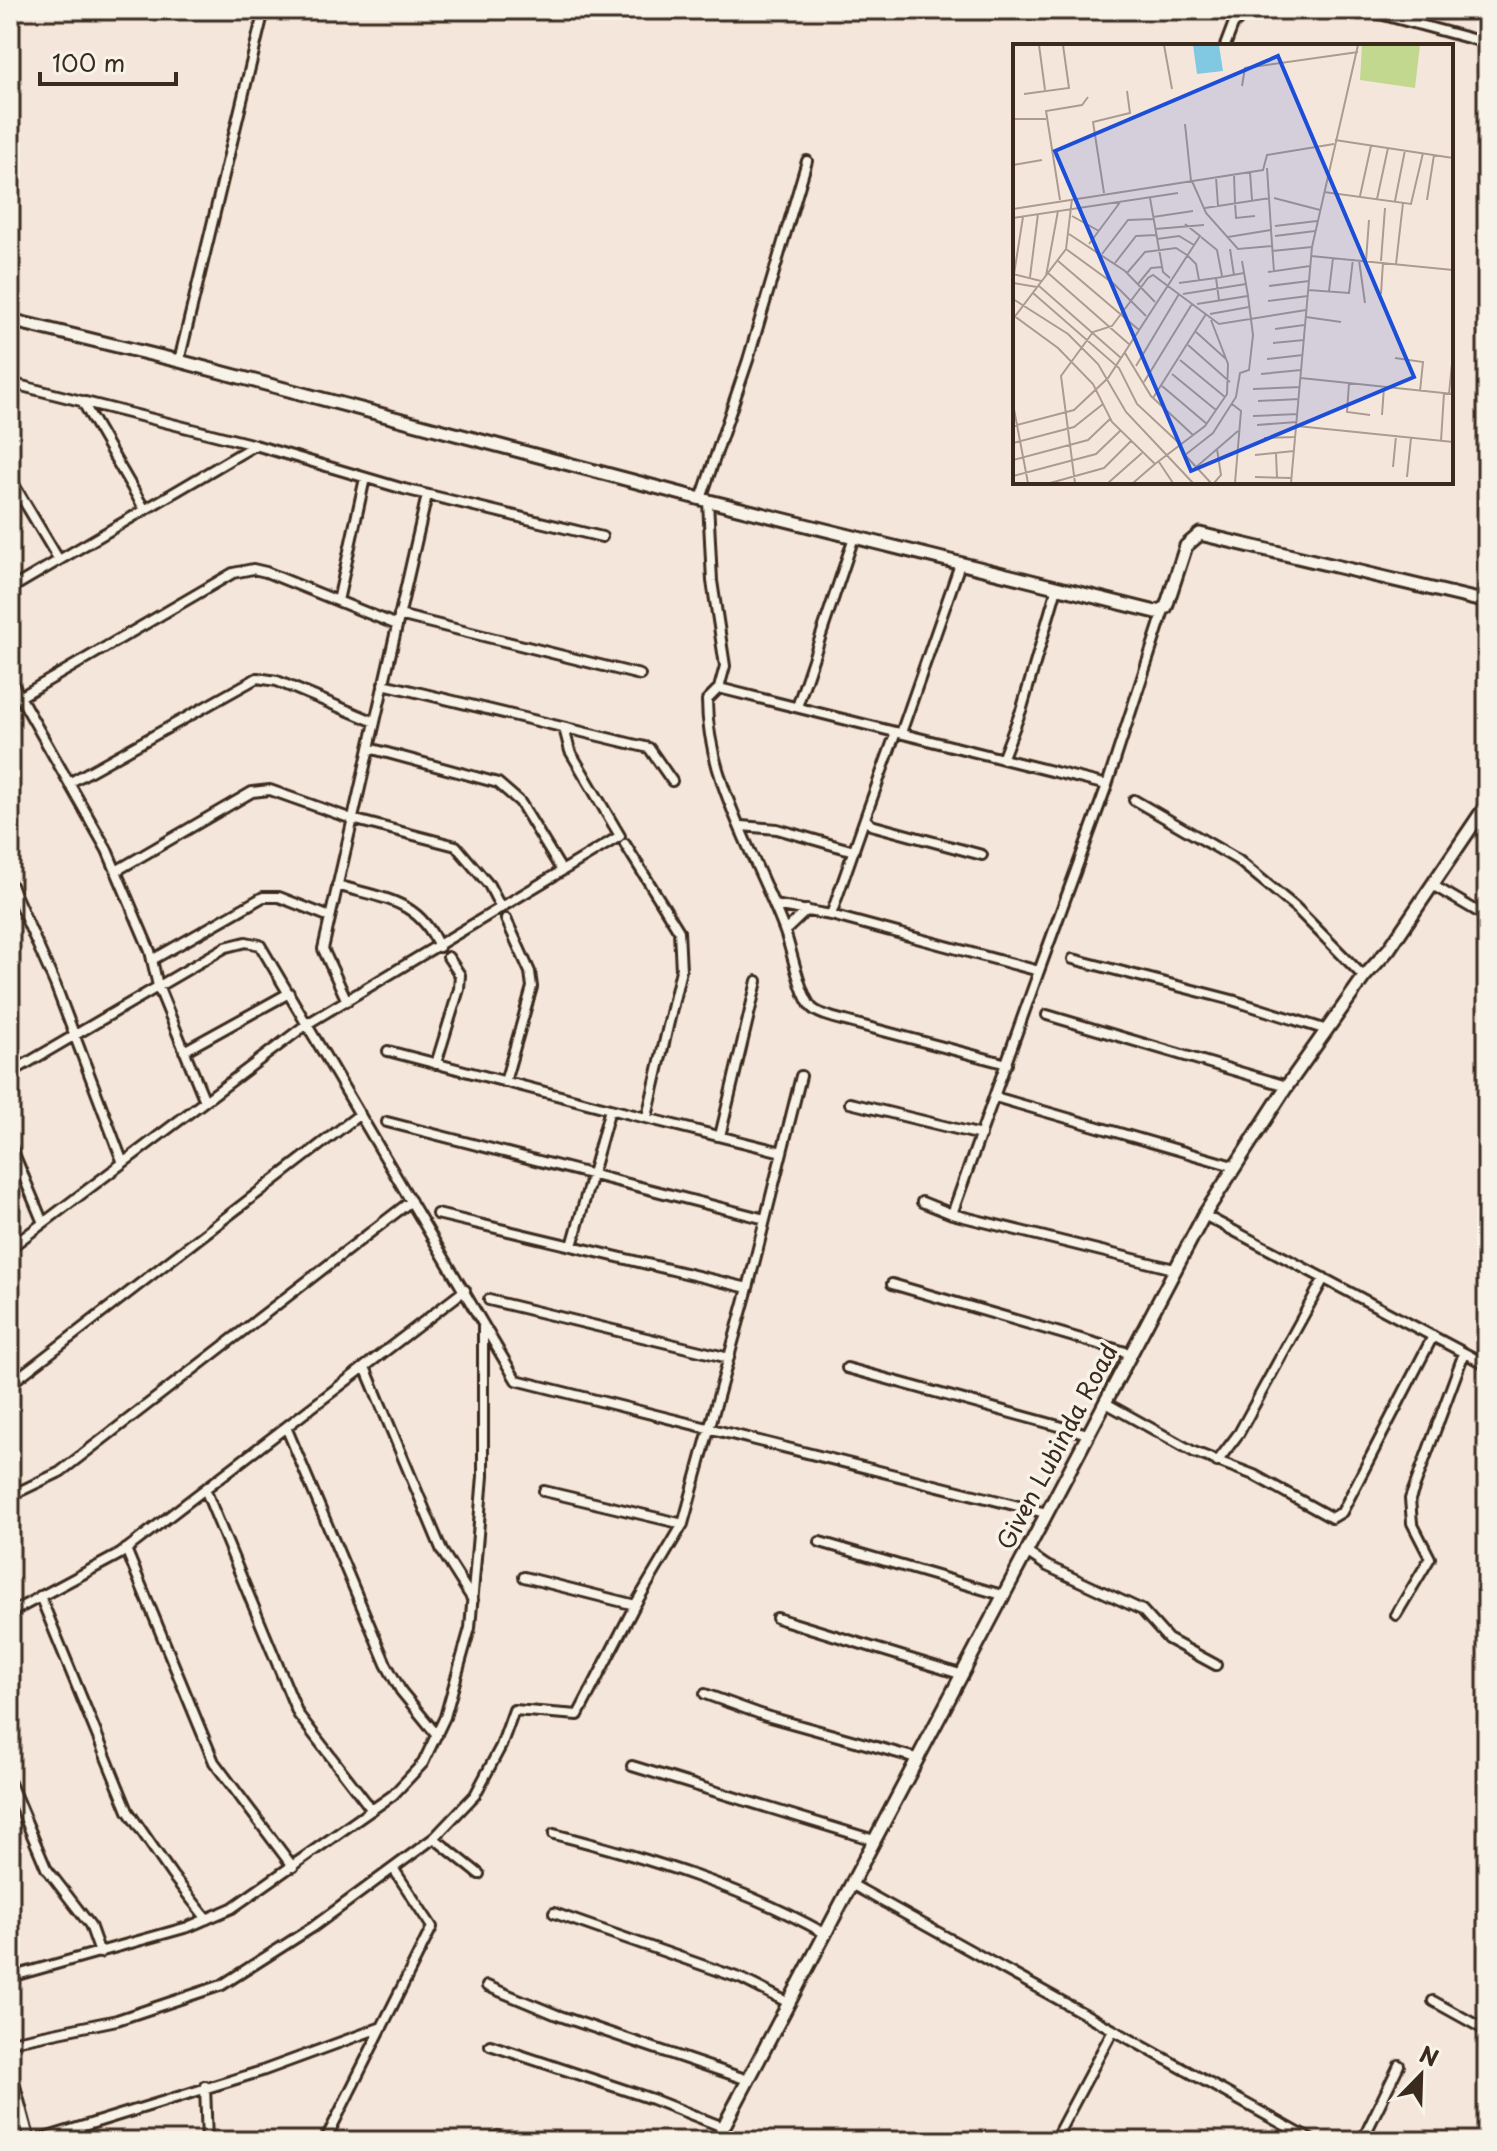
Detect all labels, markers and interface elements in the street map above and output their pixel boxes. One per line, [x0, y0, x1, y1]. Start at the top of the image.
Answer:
scale bar [40, 36, 176, 86]
text: 100 m [52, 44, 125, 80]
inset map [1013, 44, 1453, 484]
street label: Given Lubinda Road [986, 1336, 1126, 1556]
north arrow [1381, 2035, 1461, 2115]
text: N [1415, 2037, 1444, 2074]

